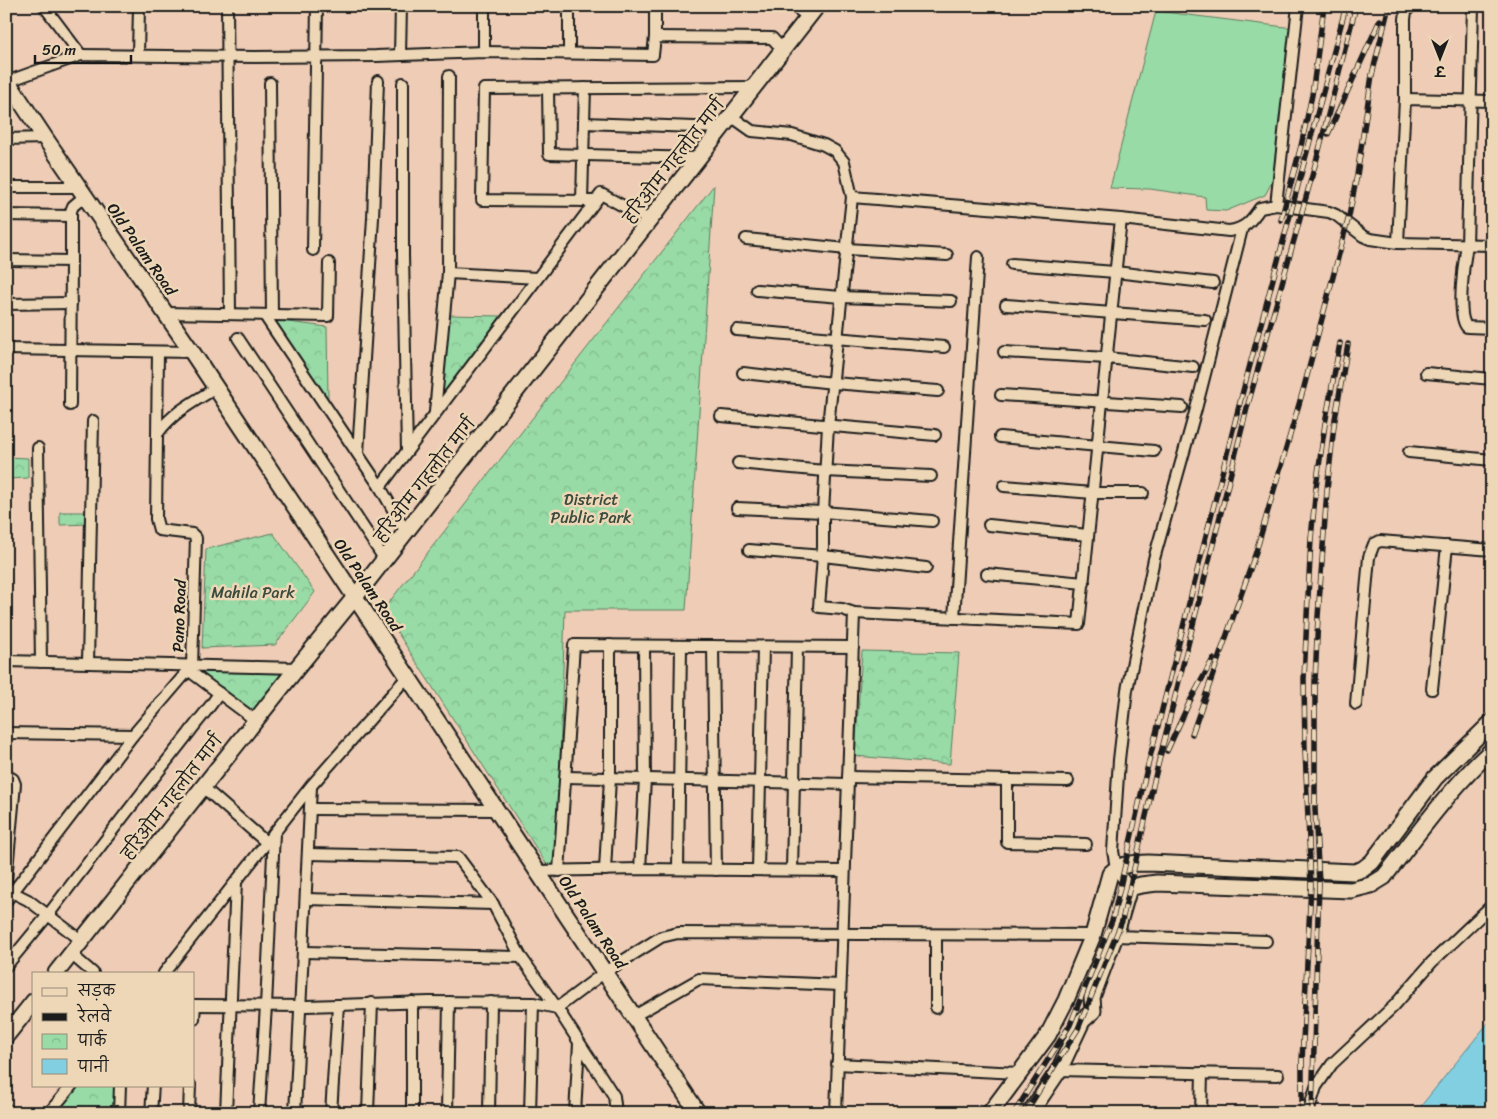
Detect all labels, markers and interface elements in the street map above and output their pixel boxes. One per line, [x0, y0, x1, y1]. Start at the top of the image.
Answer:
scale bar [35, 32, 131, 64]
north arrow [1416, 32, 1466, 82]
text: 50 m [42, 37, 77, 63]
text: उ [1434, 58, 1447, 83]
street label: हरिओम गहलोत मार्ग [615, 91, 733, 231]
street label: Old Palam Road [99, 196, 186, 303]
street label: हरिओम गहलोत मार्ग [366, 410, 484, 550]
park label: District Public Park [551, 485, 632, 532]
street label: Old Palam Road [326, 532, 411, 639]
street label: Pano Road [163, 578, 195, 653]
park label: Mahila Park [211, 578, 295, 607]
street label: हरिओम गहलोत मार्ग [113, 727, 231, 867]
street label: Old Palam Road [551, 869, 636, 976]
legend [32, 972, 195, 1086]
text: सड़क [77, 978, 116, 1004]
text: रेलवे [76, 1003, 112, 1030]
text: पार्क [77, 1028, 108, 1054]
text: पानी [77, 1054, 110, 1080]

